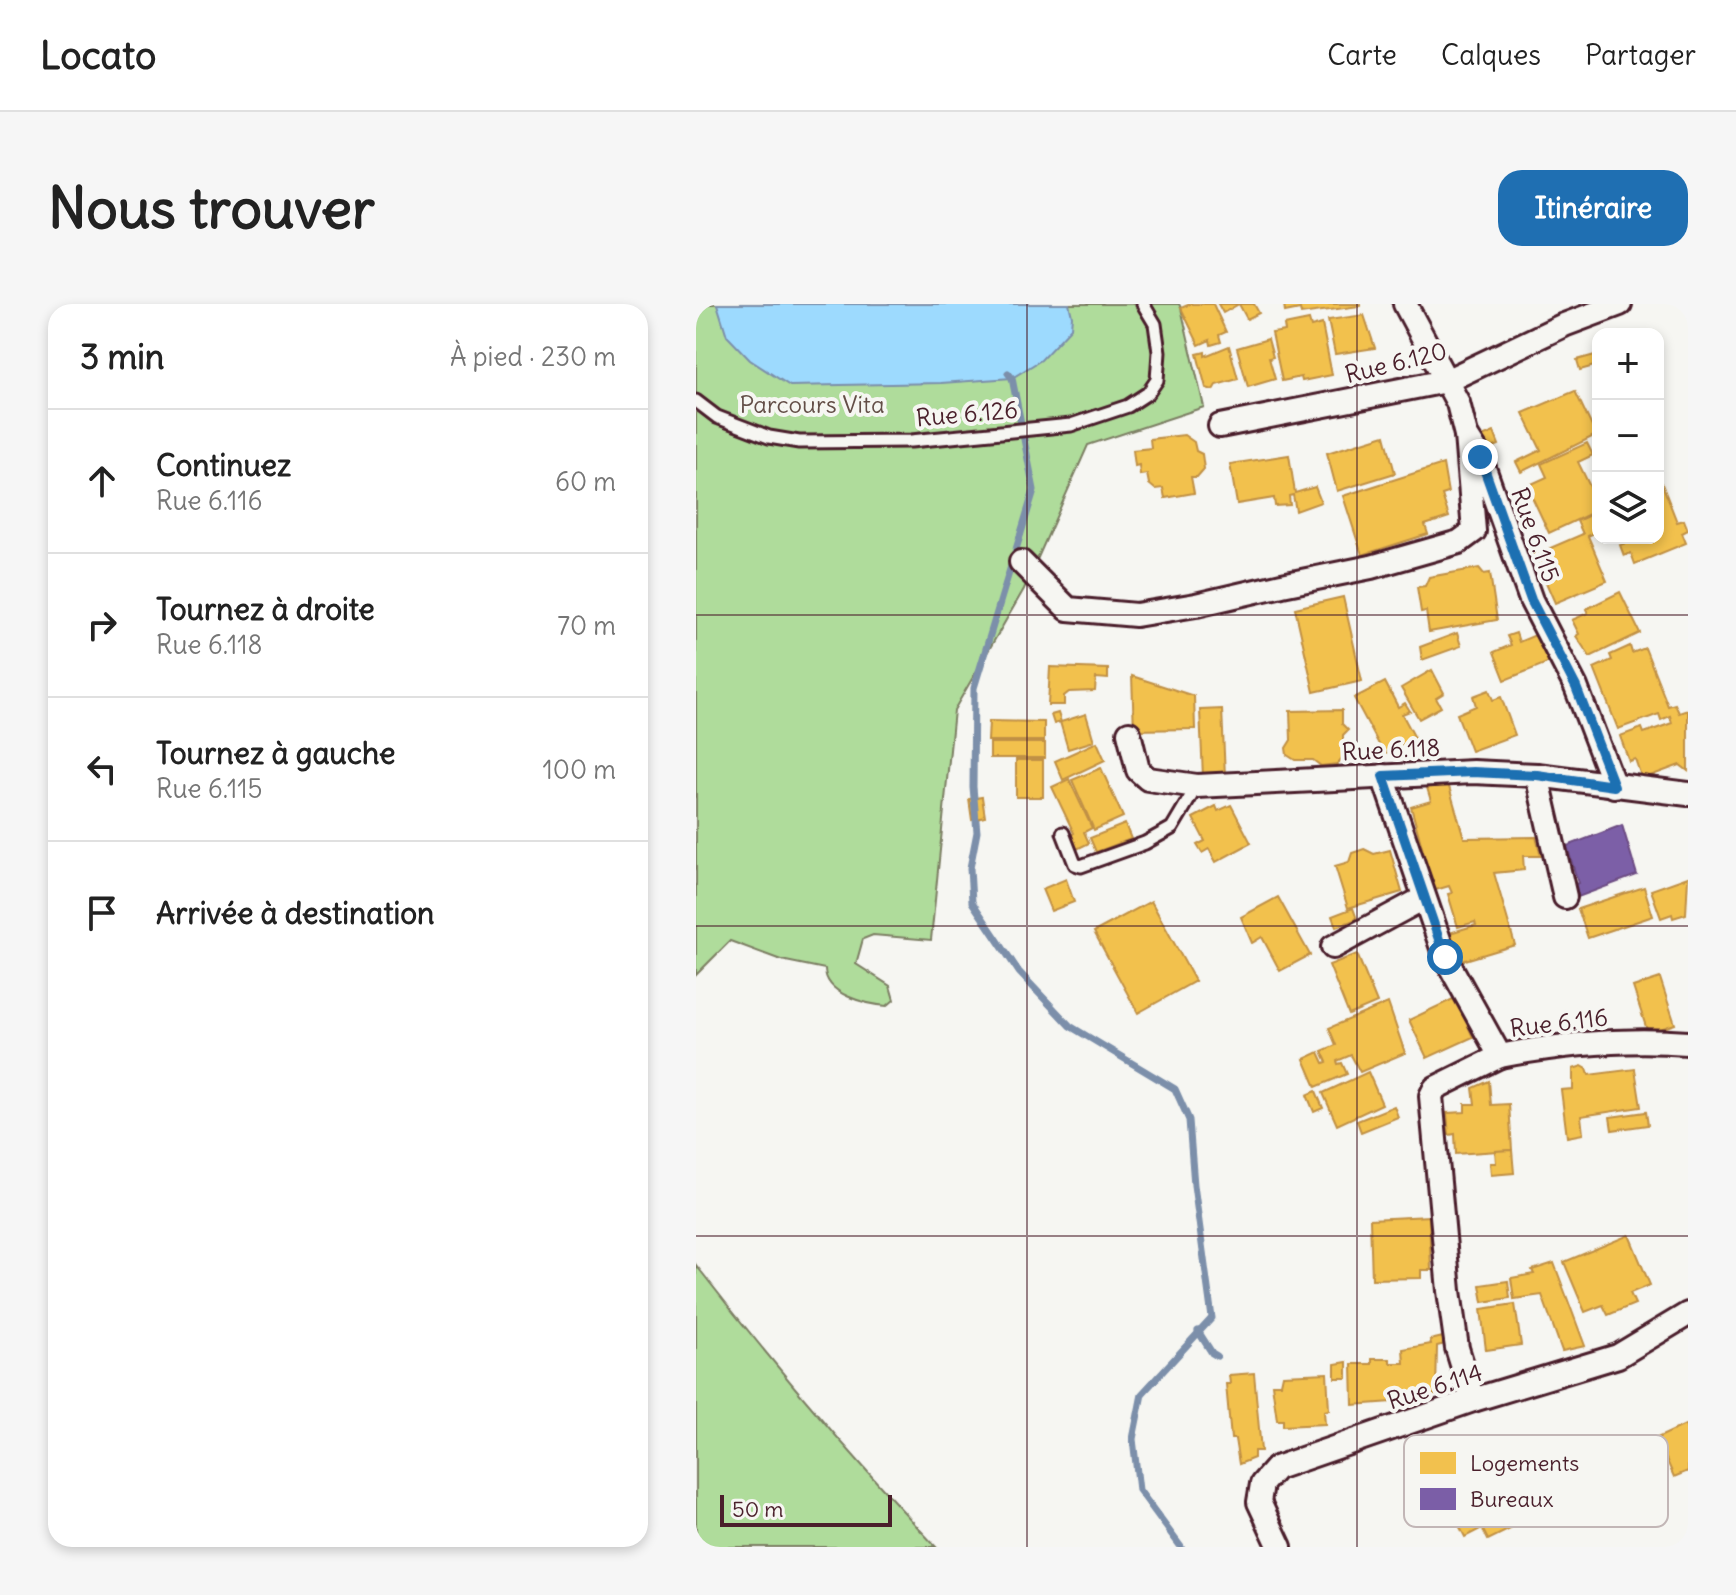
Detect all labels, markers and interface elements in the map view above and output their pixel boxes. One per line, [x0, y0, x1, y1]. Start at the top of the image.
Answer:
text: Locato [40, 32, 156, 79]
text: Carte [1327, 37, 1397, 73]
text: Calques [1441, 37, 1541, 73]
text: Partager [1585, 37, 1696, 73]
button: Itinéraire [1498, 170, 1688, 246]
text: Nous trouver [48, 173, 375, 243]
map controls [1592, 328, 1664, 544]
button: + [1592, 328, 1664, 400]
text: 3 min [80, 335, 165, 378]
street label: Rue 6.120 [1342, 335, 1450, 389]
text: À pied · 230 m [450, 340, 616, 373]
park label: Parcours Vita [739, 389, 885, 419]
street label: Rue 6.126 [915, 394, 1019, 432]
button: − [1592, 400, 1664, 472]
route end [1462, 439, 1498, 475]
text: Continuez [156, 446, 291, 484]
icon: ahead [80, 459, 124, 503]
text: 60 m [555, 465, 616, 498]
button: layers [1592, 472, 1664, 544]
street label: Rue 6.115 [1505, 483, 1567, 586]
text: Rue 6.116 [156, 484, 263, 517]
text: Tournez à droite [156, 590, 375, 628]
icon: right [80, 603, 124, 647]
text: 70 m [557, 609, 616, 642]
text: Rue 6.118 [156, 628, 263, 661]
street label: Rue 6.118 [1341, 731, 1441, 767]
text: Tournez à gauche [156, 734, 396, 772]
icon: left [80, 747, 124, 791]
text: 100 m [542, 753, 616, 786]
text: Rue 6.115 [156, 772, 263, 805]
icon: arrive [80, 891, 124, 935]
text: Arrivée à destination [156, 894, 434, 932]
route start [1427, 939, 1463, 975]
street label: Rue 6.116 [1508, 1001, 1610, 1043]
street label: Rue 6.114 [1383, 1357, 1486, 1416]
legend [1404, 1435, 1668, 1527]
text: Logements [1470, 1449, 1579, 1477]
text: Bureaux [1470, 1485, 1554, 1513]
scale bar [720, 1491, 892, 1527]
text: 50 m [732, 1495, 784, 1523]

